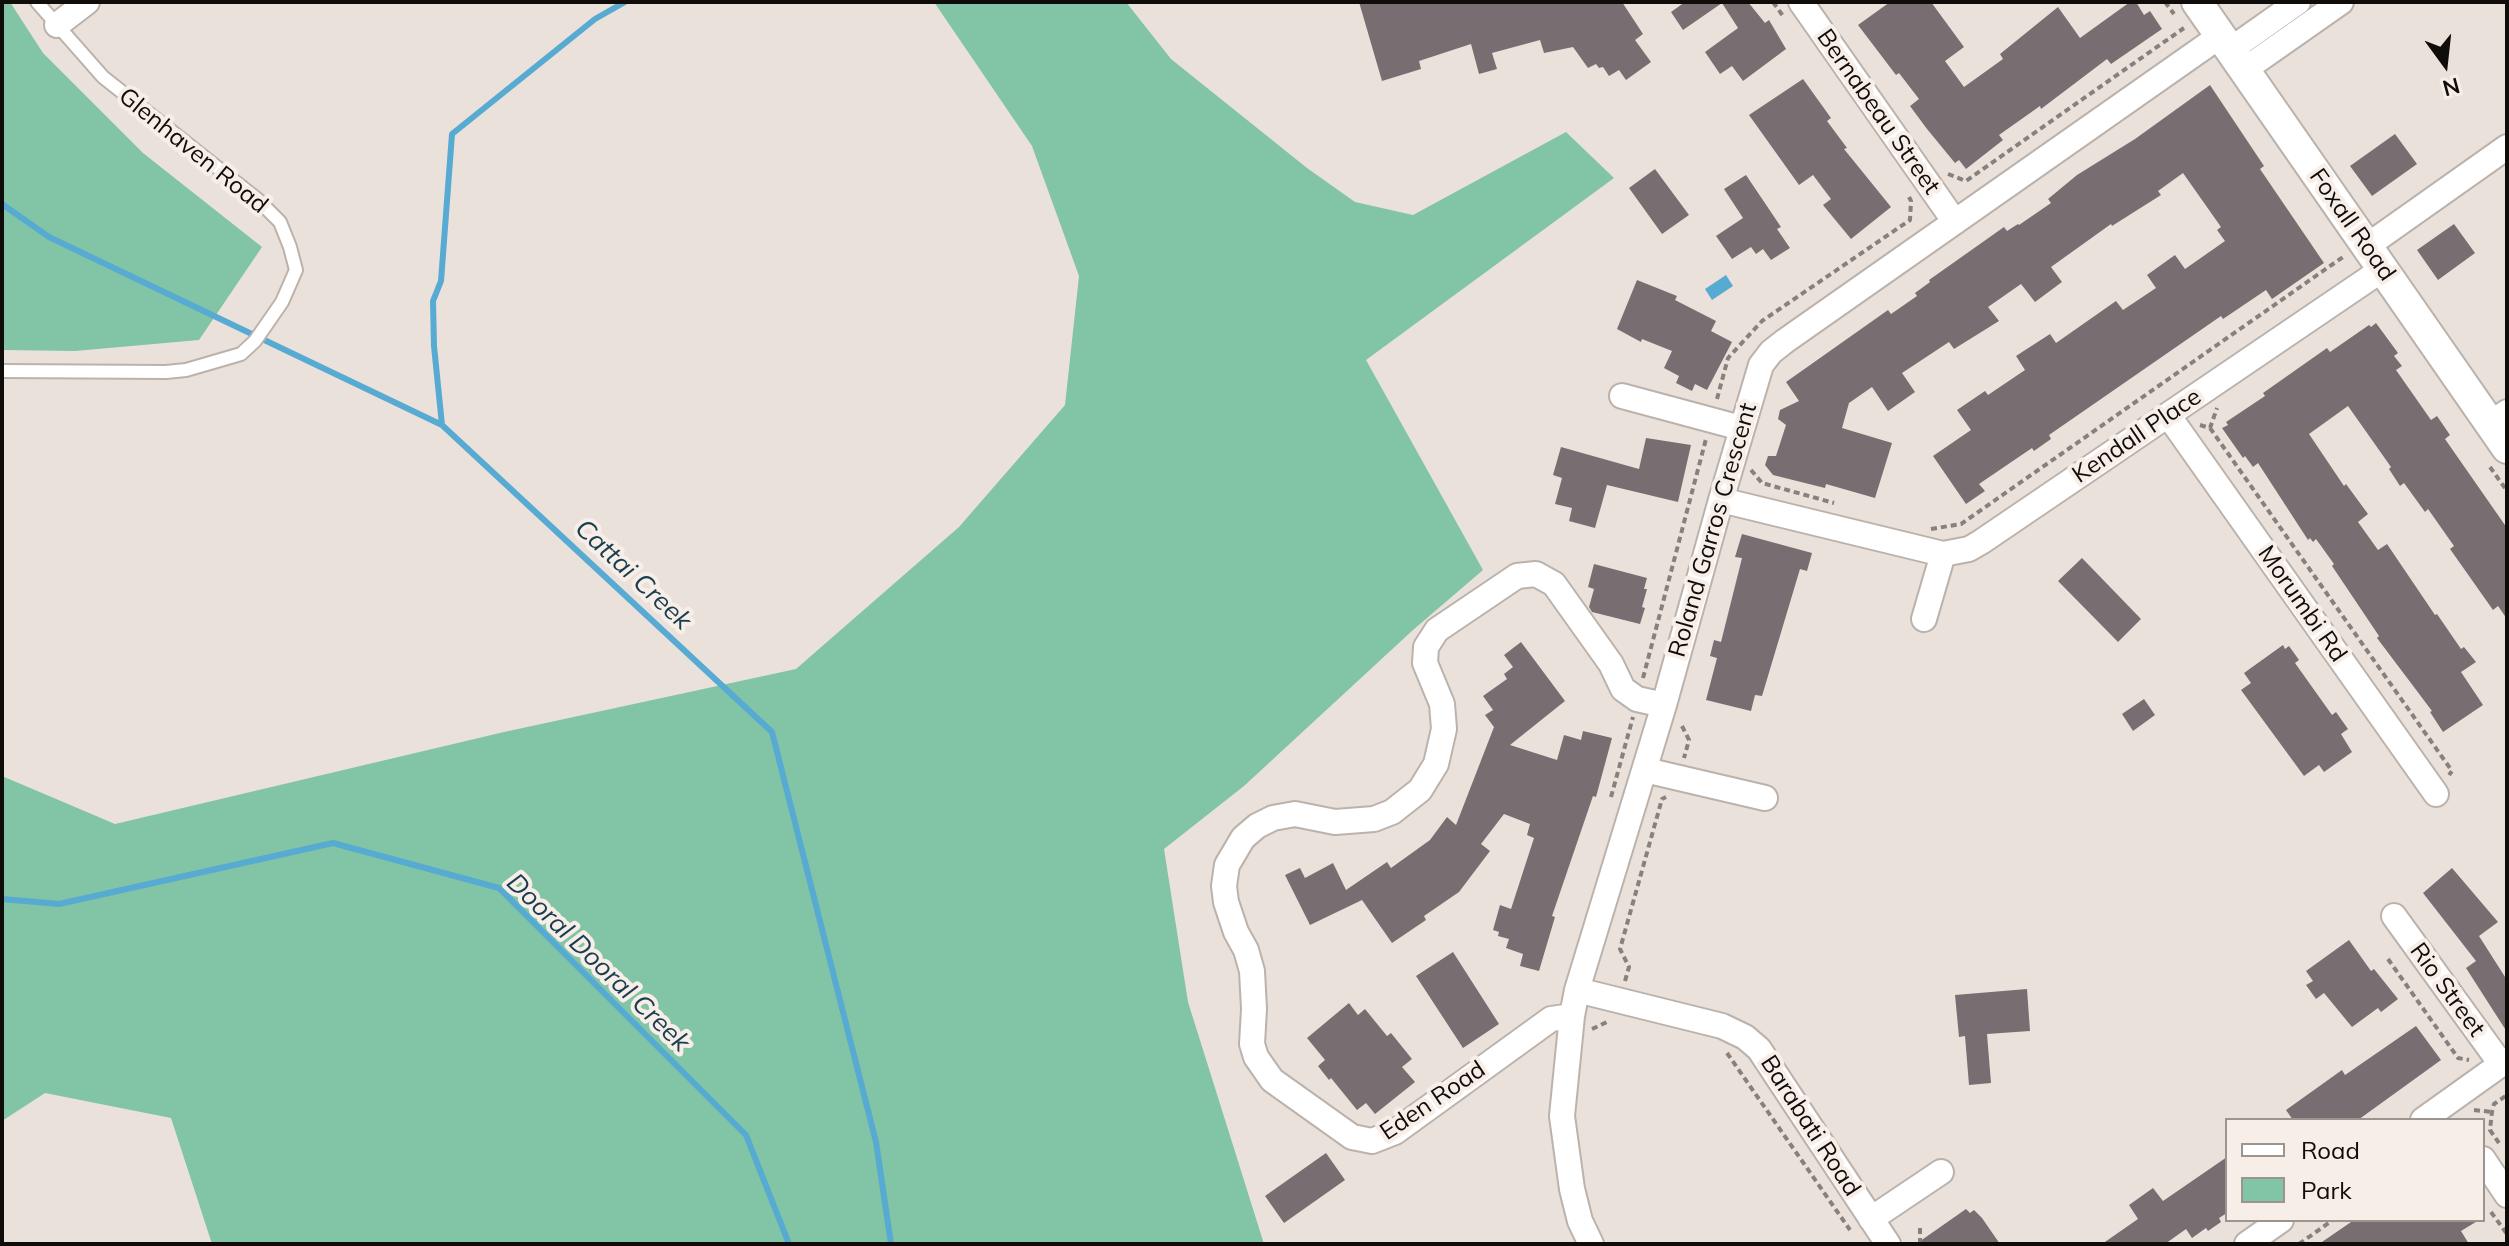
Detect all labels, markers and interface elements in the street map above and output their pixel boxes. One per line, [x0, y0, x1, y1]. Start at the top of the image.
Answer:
street label: Bernabeau Street [1810, 24, 1946, 200]
north arrow [2405, 24, 2485, 104]
text: N [2440, 72, 2463, 103]
street label: Glenhaven Road [113, 82, 273, 220]
street label: Foxall Road [2303, 163, 2401, 287]
street label: Kendall Place [2067, 382, 2207, 490]
street label: Roland Garros Crescent [1663, 400, 1763, 660]
water label: Cattai Creek [568, 513, 698, 637]
street label: Morumbi Rd [2251, 540, 2353, 668]
water label: Dooral Dooral Creek [500, 867, 696, 1059]
street label: Rio Street [2403, 938, 2491, 1042]
street label: Barabati Road [1754, 1050, 1866, 1202]
street label: Eden Road [1375, 1055, 1491, 1147]
legend [2225, 1118, 2485, 1222]
text: Road [2301, 1135, 2360, 1165]
text: Park [2301, 1175, 2352, 1205]

